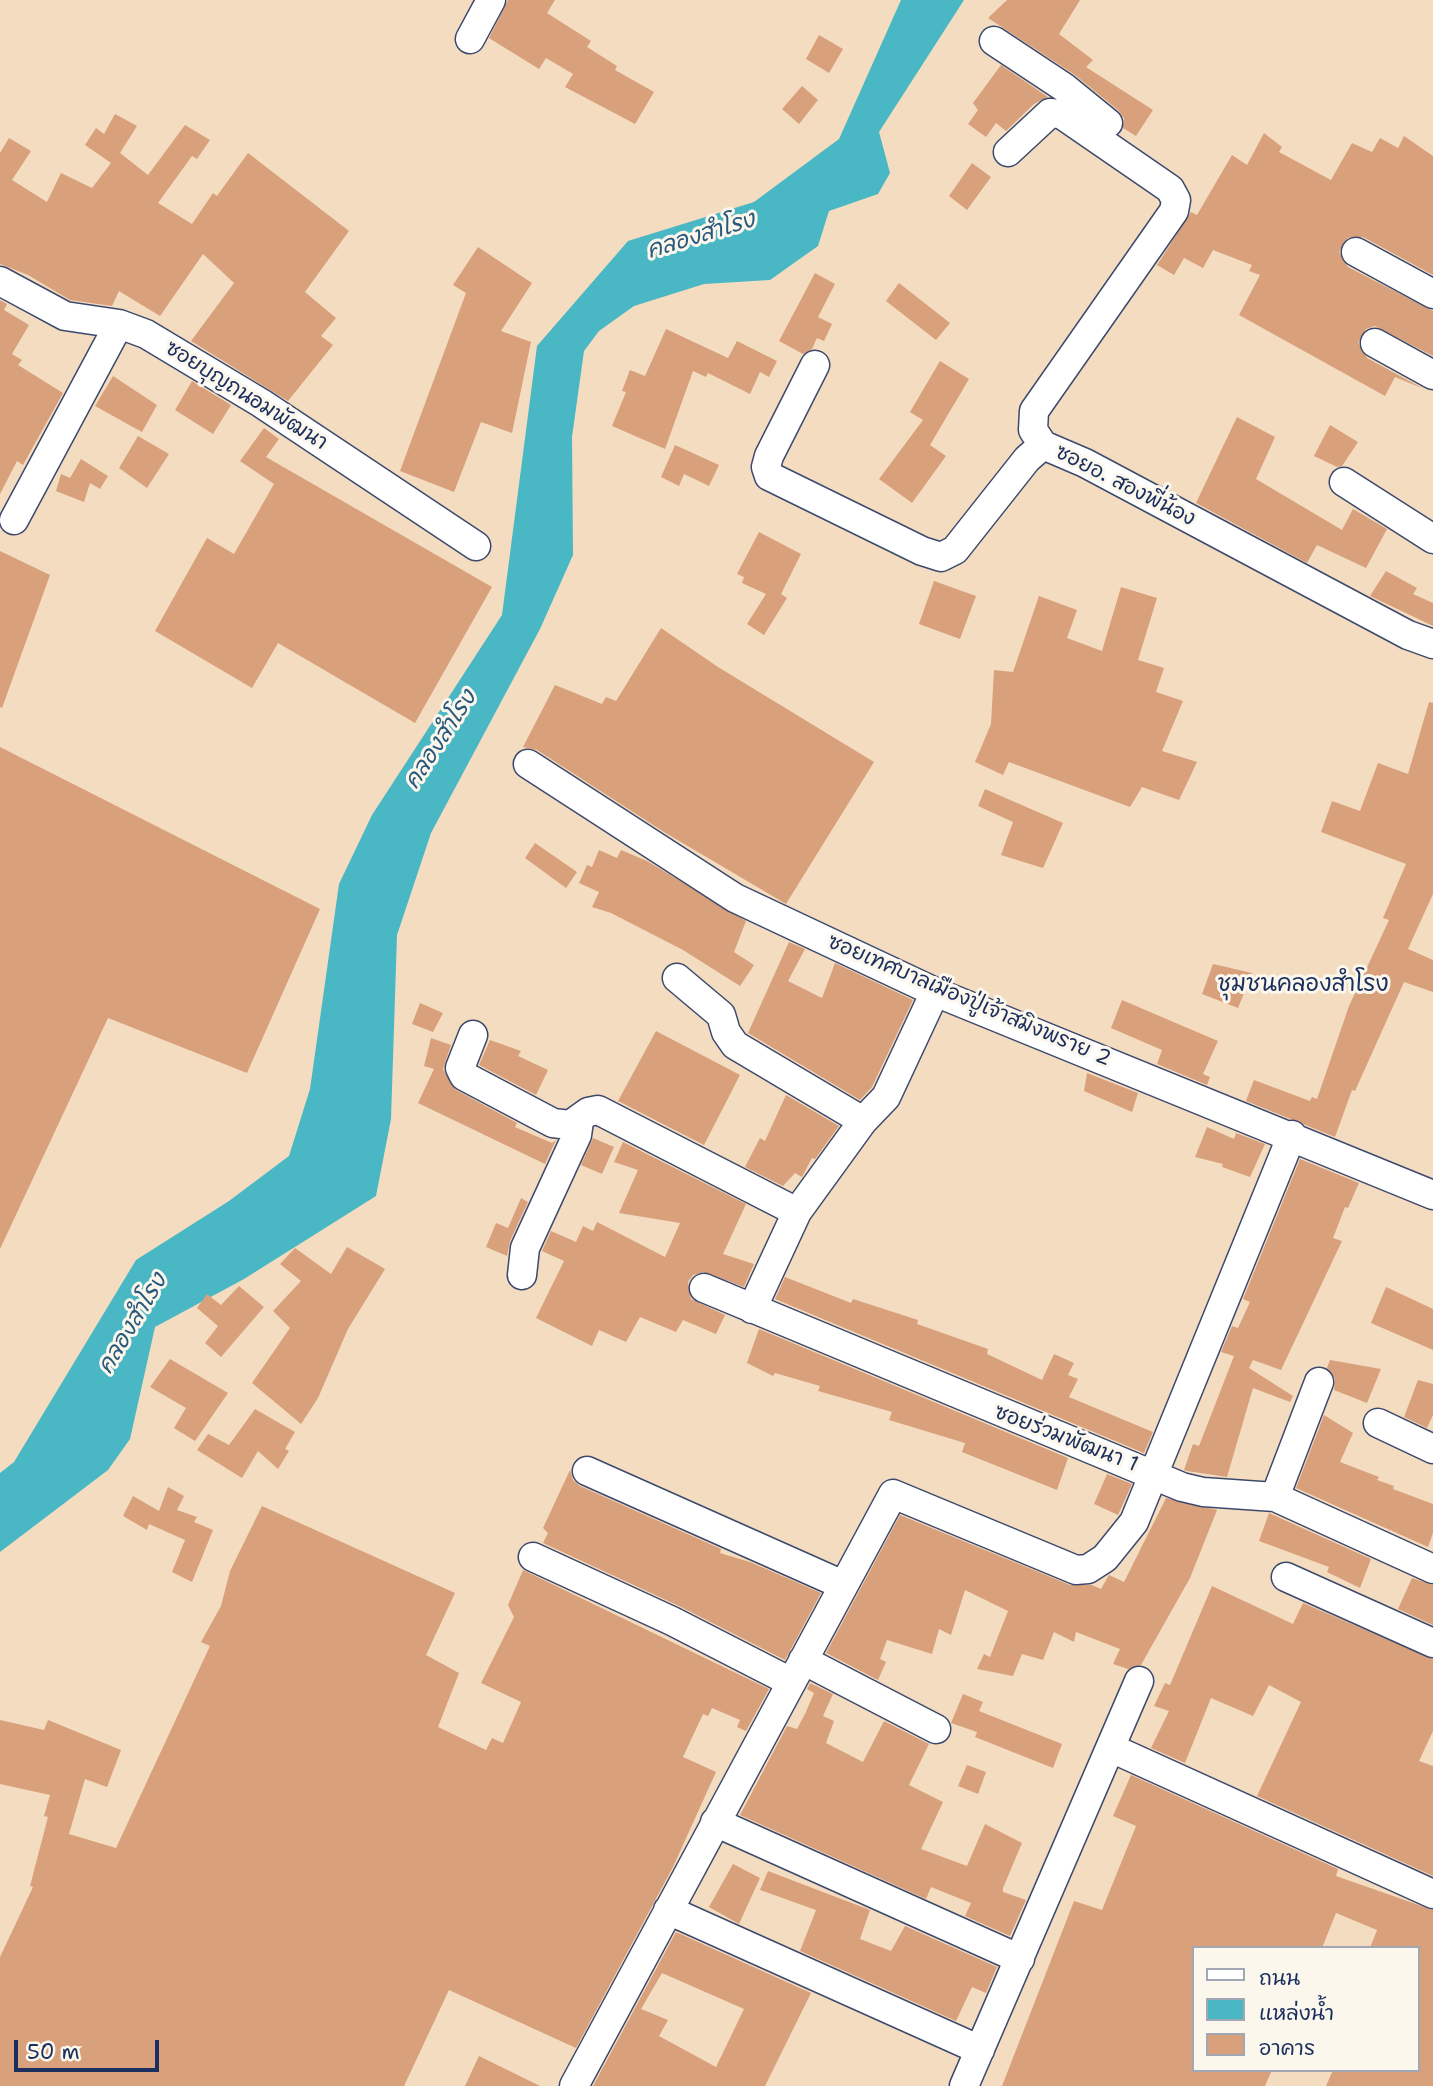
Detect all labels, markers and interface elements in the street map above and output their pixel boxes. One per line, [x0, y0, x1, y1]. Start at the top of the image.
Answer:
water label: คลองสำโรง [644, 207, 758, 265]
street label: ซอยบุญถนอมพัฒนา [160, 336, 332, 456]
street label: ซอยอ. สองพี่น้อง [1051, 440, 1199, 532]
water label: คลองสำโรง [399, 686, 483, 794]
street label: ซอยเทศบาลเมืองปู่เจ้าสมิงพราย 2 [823, 930, 1115, 1072]
district label: ชุมชนคลองสำโรง [1217, 971, 1389, 999]
water label: คลองสำโรง [92, 1269, 174, 1379]
street label: ซอยร่วมพัฒนา 1 [990, 1400, 1142, 1478]
legend [1192, 1946, 1419, 2072]
text: ถนน [1259, 1964, 1300, 1992]
text: แหล่งน้ำ [1259, 1999, 1334, 2027]
scale bar [18, 2026, 163, 2070]
text: อาคาร [1259, 2034, 1315, 2062]
text: 50 m [27, 2038, 80, 2066]

